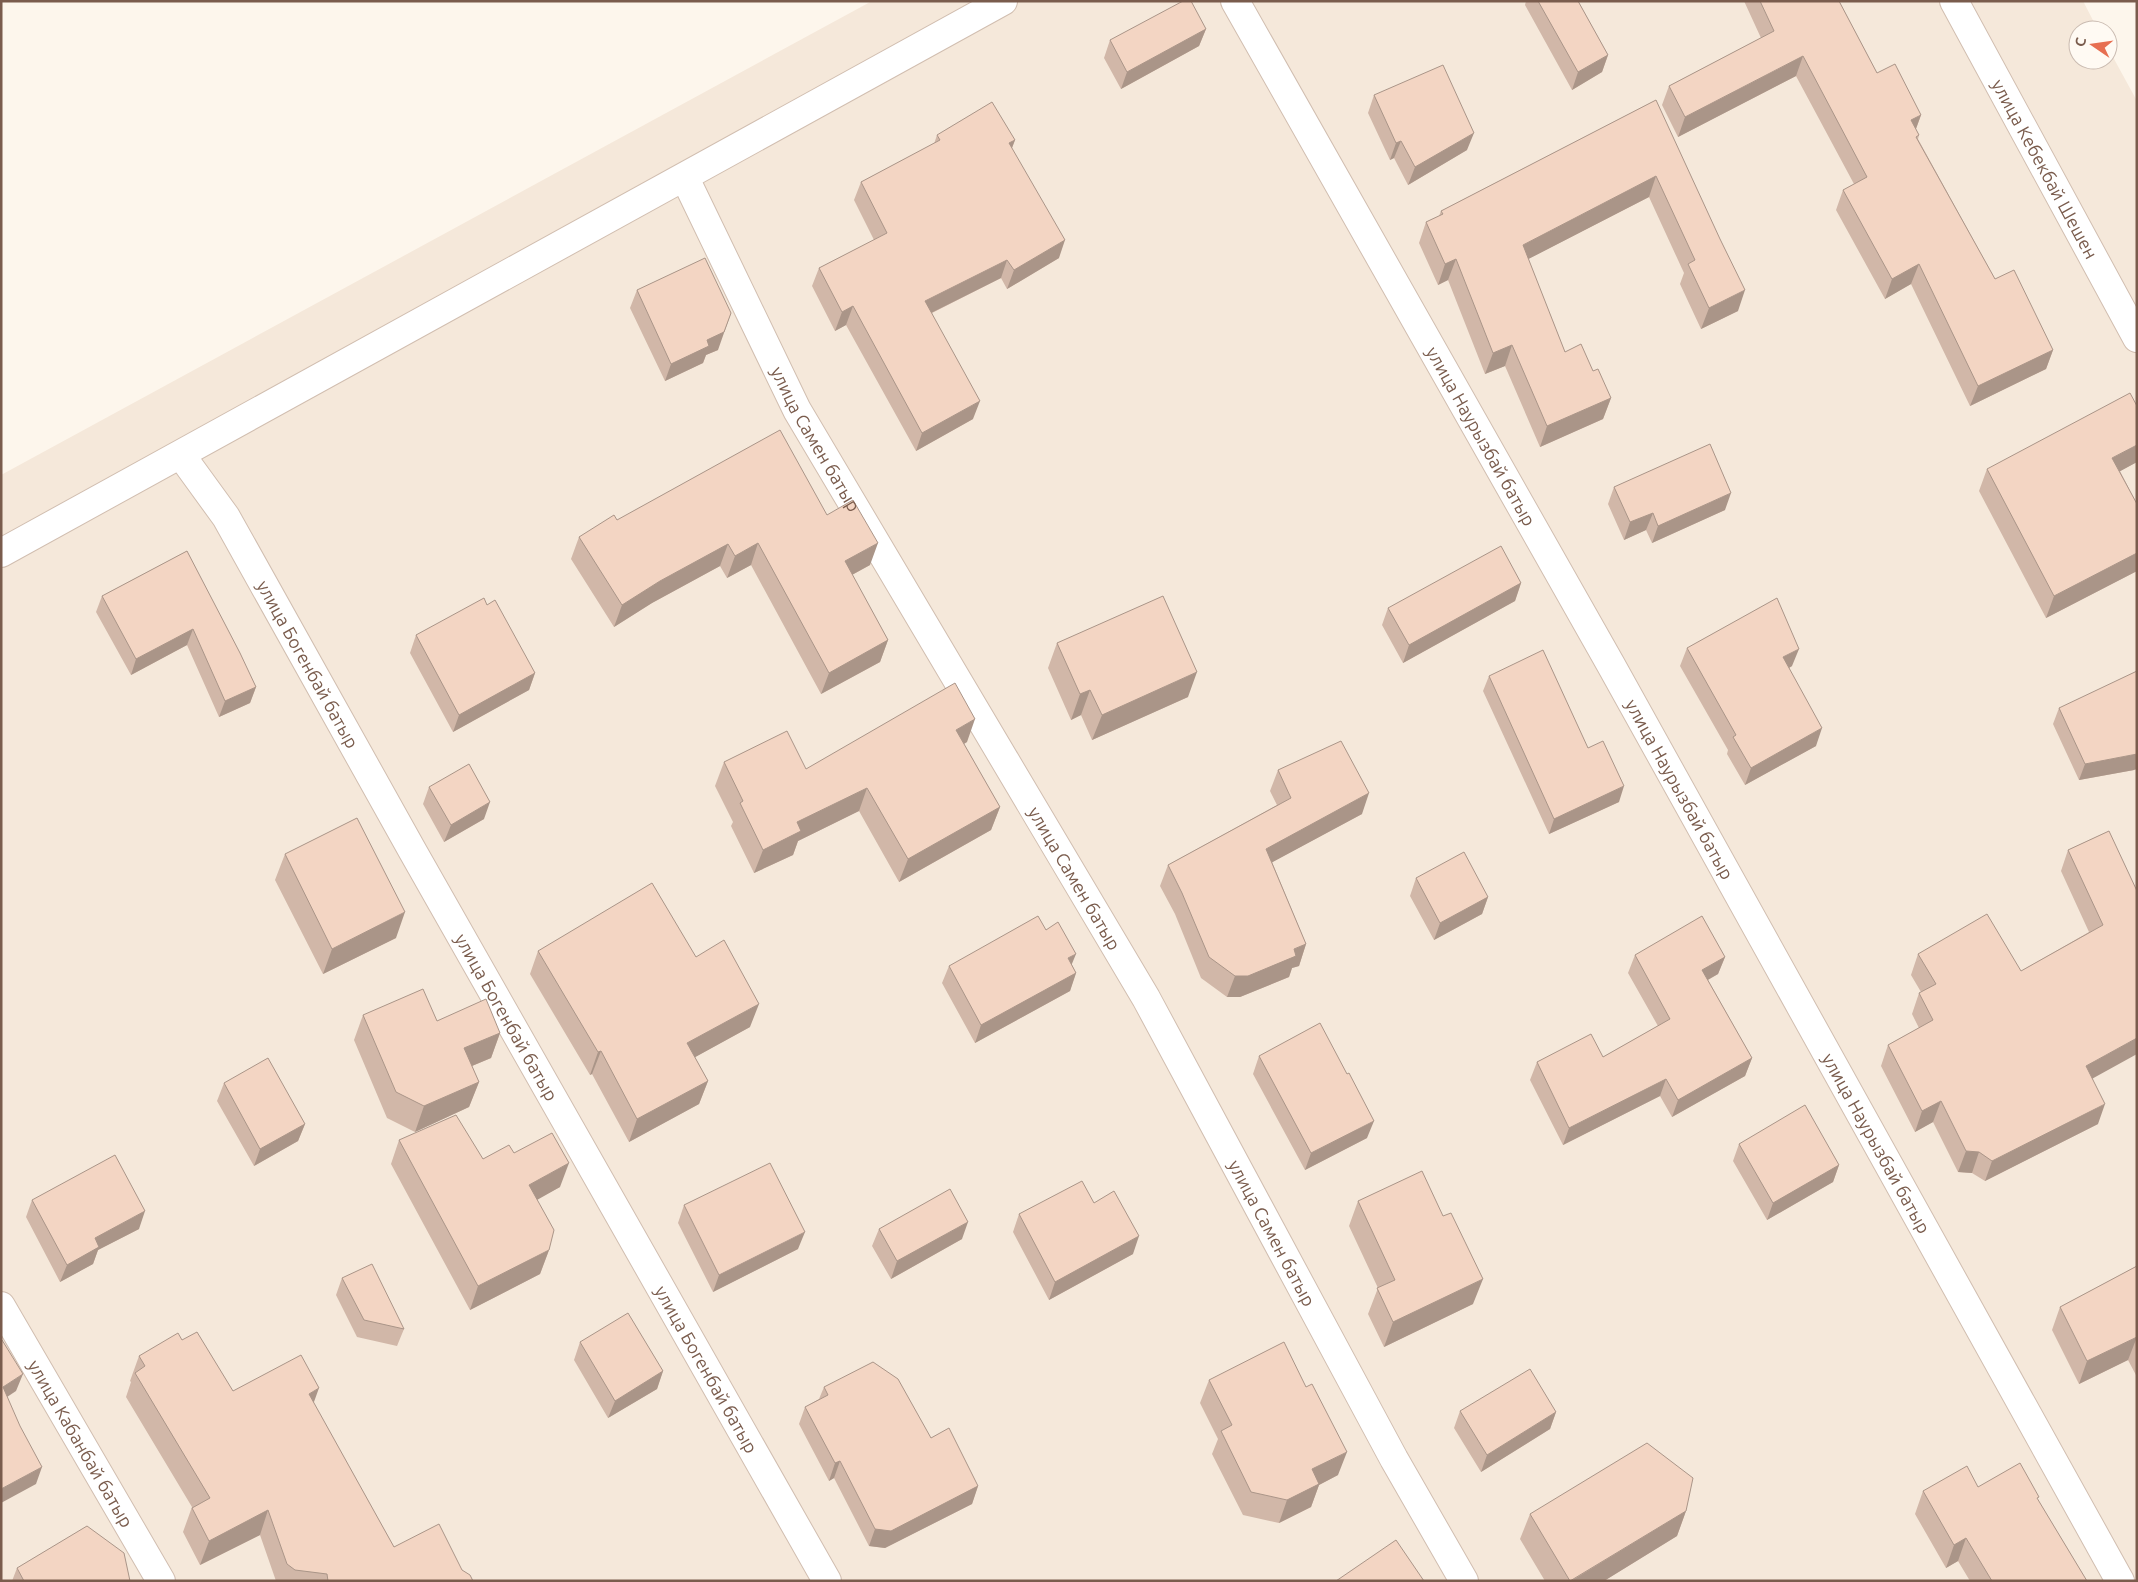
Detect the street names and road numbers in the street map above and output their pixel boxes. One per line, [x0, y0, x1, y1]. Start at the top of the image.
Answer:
street label: улица Кебекбай Шешен [1988, 76, 2102, 262]
street label: улица Наурызбай батыр [1423, 343, 1540, 529]
street label: улица Самен батыр [767, 363, 865, 515]
street label: улица Богенбай батыр [253, 577, 363, 751]
street label: улица Наурызбай батыр [1622, 696, 1738, 883]
street label: улица Самен батыр [1025, 803, 1125, 953]
street label: улица Богенбай батыр [451, 930, 562, 1104]
street label: улица Наурызбай батыр [1819, 1050, 1935, 1237]
street label: улица Самен батыр [1225, 1156, 1320, 1309]
street label: улица Богенбай батыр [651, 1282, 762, 1456]
street label: улица Кабанбай батыр [24, 1356, 137, 1531]

